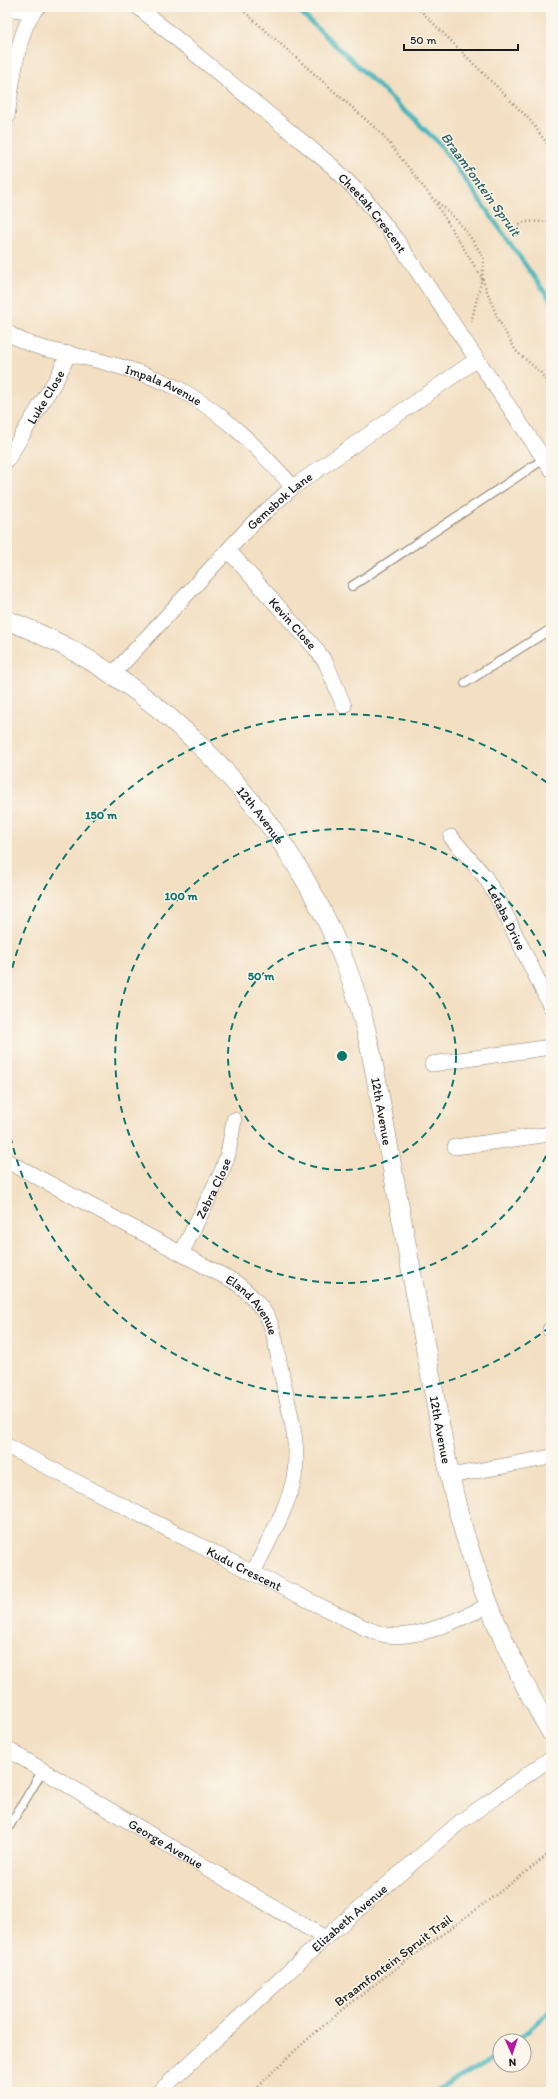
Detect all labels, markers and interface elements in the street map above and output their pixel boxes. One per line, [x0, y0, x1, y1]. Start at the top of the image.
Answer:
scale bar [404, 26, 518, 52]
text: 50 m [410, 33, 436, 47]
water label: Braamfontein Spruit [437, 129, 525, 241]
street label: Cheetah Crescent [335, 170, 410, 256]
street label: Impala Avenue [123, 362, 205, 409]
street label: Luke Close [24, 368, 68, 427]
street label: Gemsbok Lane [244, 469, 315, 533]
street label: Kevin Close [266, 595, 320, 653]
street label: 12th Avenue [234, 783, 287, 847]
text: 150 m [85, 808, 118, 822]
street label: Letaba Drive [484, 883, 529, 953]
text: 100 m [164, 889, 198, 903]
text: 50 m [248, 969, 275, 983]
centre of rings [335, 1049, 349, 1063]
street label: 12th Avenue [368, 1076, 395, 1146]
street label: Zebra Close [193, 1156, 234, 1221]
street label: Eland Avenue [223, 1272, 281, 1337]
street label: 12th Avenue [427, 1395, 454, 1465]
street label: Kudu Crescent [204, 1543, 284, 1594]
street label: George Avenue [126, 1816, 206, 1872]
street label: Elizabeth Avenue [308, 1881, 390, 1955]
street label: Braamfontein Spruit Trail [332, 1911, 455, 2009]
north arrow [492, 2033, 532, 2073]
text: N [508, 2056, 517, 2069]

